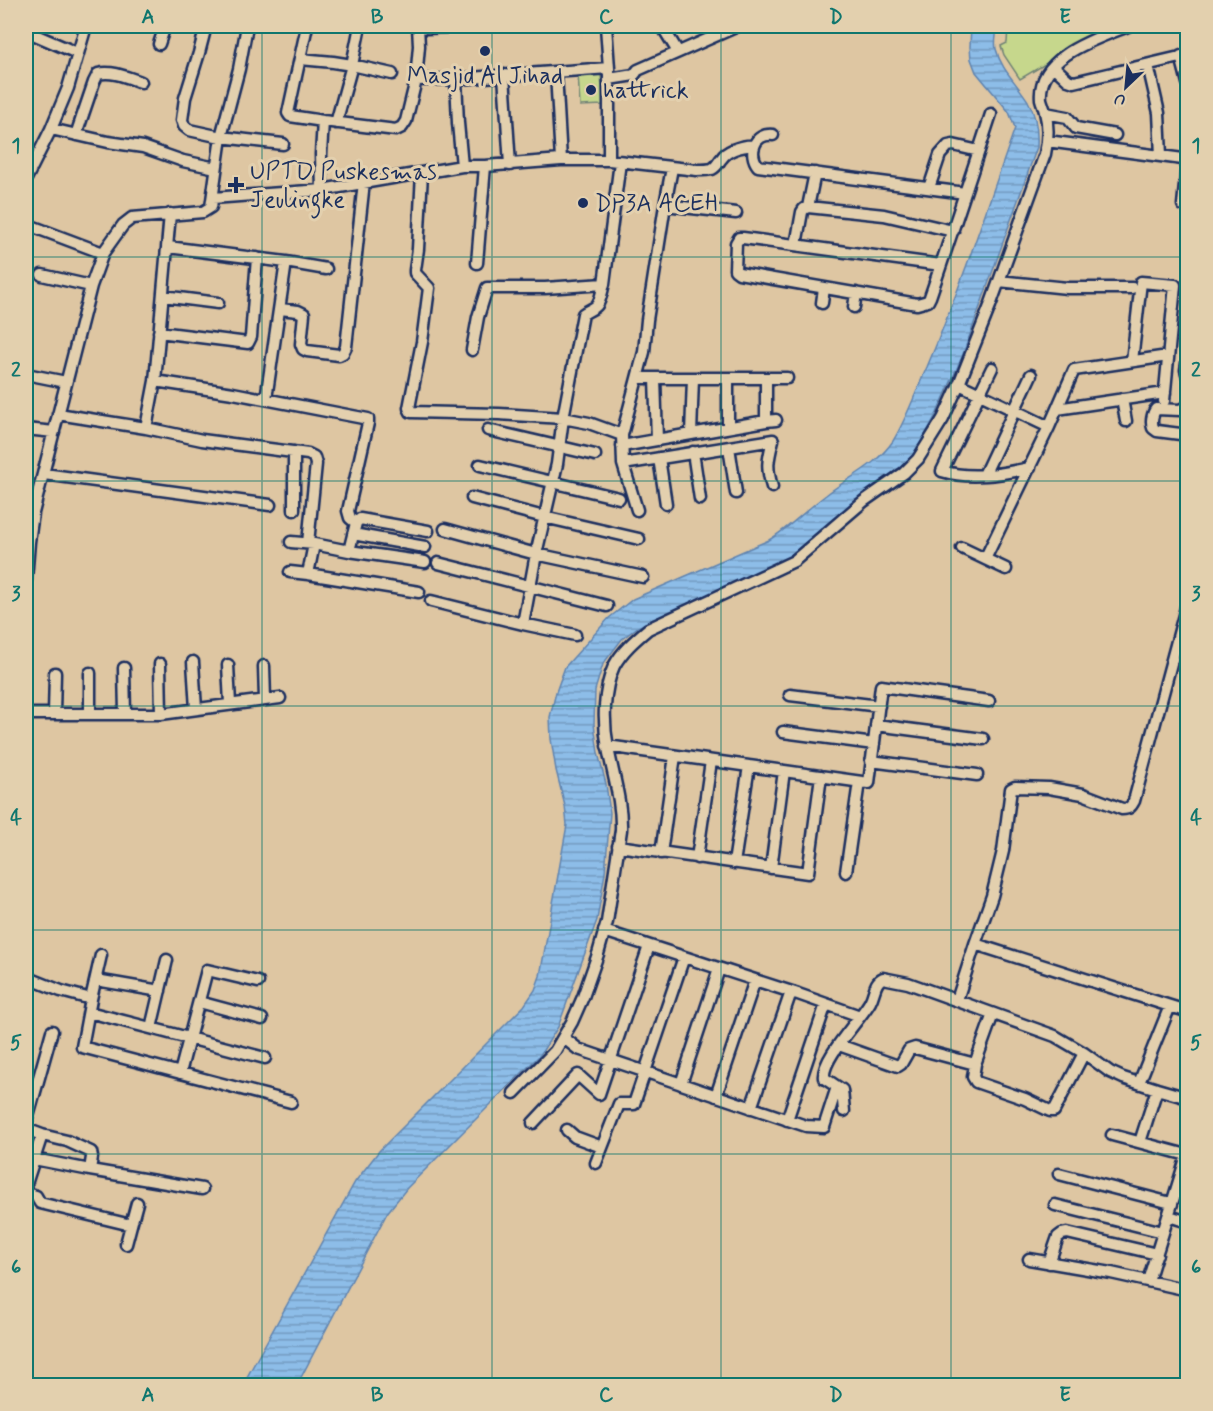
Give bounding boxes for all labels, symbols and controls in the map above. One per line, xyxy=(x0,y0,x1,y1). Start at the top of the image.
text: A xyxy=(141,4,155,31)
text: B xyxy=(371,4,384,31)
text: C xyxy=(599,4,614,31)
text: D xyxy=(829,4,843,31)
text: E xyxy=(1059,4,1071,31)
marker: Masjid Al Jihad xyxy=(478,44,492,58)
north arrow xyxy=(1096,57,1156,117)
place label: Masjid Al Jihad xyxy=(407,61,563,92)
place label: hattrick xyxy=(603,76,689,107)
marker: hattrick xyxy=(584,83,598,97)
text: U xyxy=(1111,87,1129,111)
text: 1 xyxy=(12,133,20,160)
text: 1 xyxy=(1192,133,1200,160)
place label: UPTD Puskesmas Jeulingke xyxy=(250,157,437,219)
marker: UPTD Puskesmas Jeulingke xyxy=(227,176,245,194)
place label: DP3A ACEH xyxy=(595,189,718,220)
marker: DP3A ACEH xyxy=(576,196,590,210)
text: 2 xyxy=(11,357,21,384)
text: 2 xyxy=(1191,357,1201,384)
text: 3 xyxy=(11,581,21,608)
text: 3 xyxy=(1191,581,1201,608)
text: 4 xyxy=(10,805,22,832)
text: 4 xyxy=(1190,805,1202,832)
text: 5 xyxy=(10,1030,22,1057)
text: 5 xyxy=(1190,1030,1202,1057)
text: 6 xyxy=(11,1254,21,1281)
text: 6 xyxy=(1191,1254,1201,1281)
text: A xyxy=(141,1382,155,1409)
text: B xyxy=(371,1382,384,1409)
text: C xyxy=(599,1382,614,1409)
text: D xyxy=(829,1382,843,1409)
text: E xyxy=(1059,1382,1071,1409)

